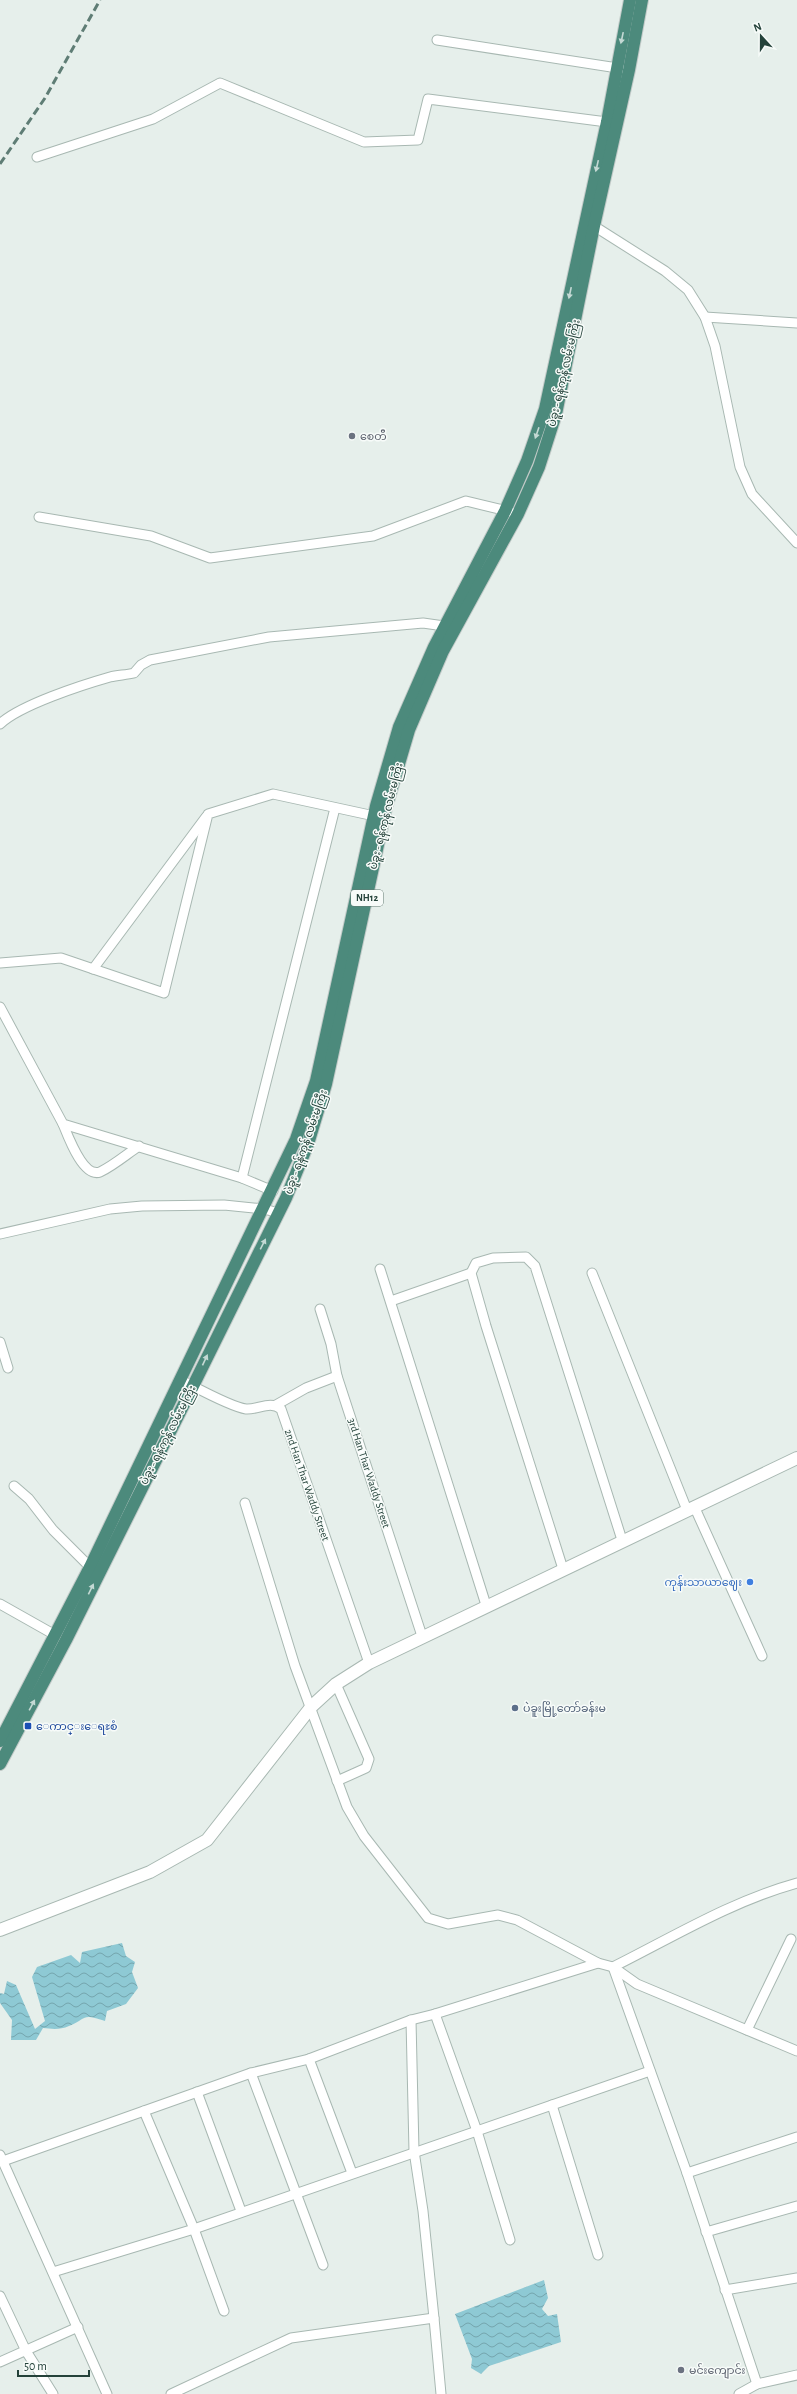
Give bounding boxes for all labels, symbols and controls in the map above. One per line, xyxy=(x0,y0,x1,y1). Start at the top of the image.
north arrow xyxy=(741,16,781,56)
text: N xyxy=(752,21,763,34)
one-way arrow xyxy=(619,32,625,44)
one-way arrow xyxy=(594,160,600,172)
one-way arrow xyxy=(566,287,572,299)
street label: ပဲခူး - ရန်ကုန် လမ်းမကြီး xyxy=(544,318,585,428)
one-way arrow xyxy=(533,427,539,439)
place label: စေတီ xyxy=(360,429,387,442)
marker: စေတီ xyxy=(347,431,357,441)
street label: ပဲခူး - ရန်ကုန် လမ်းမကြီး xyxy=(365,761,408,871)
road number: NH12 xyxy=(351,890,383,906)
street label: ပဲခူး - ရန်ကုန် လမ်းမကြီး xyxy=(281,1088,332,1197)
one-way arrow xyxy=(260,1238,266,1249)
one-way arrow xyxy=(202,1354,208,1366)
street label: ပဲခူး - ရန်ကုန် လမ်းမကြီး xyxy=(136,1383,201,1488)
street label: 3rd Han Thar Waddy Street xyxy=(346,1417,392,1530)
street label: 2nd Han Thar Waddy Street xyxy=(283,1428,331,1543)
place label: ကုန်းသာယာဈေး xyxy=(665,1575,742,1591)
marker: ကုန်းသာယာဈေး xyxy=(745,1577,755,1587)
one-way arrow xyxy=(88,1583,94,1595)
one-way arrow xyxy=(28,1699,35,1710)
place label: ပဲခူးမြို့တော်ခန်းမ xyxy=(523,1701,606,1717)
marker: ပဲခူးမြို့တော်ခန်းမ xyxy=(510,1703,520,1713)
place label: ေကာင္းေရႊစံ xyxy=(36,1720,117,1735)
marker: ေကာင္းေရႊစံ xyxy=(23,1721,33,1731)
scale bar xyxy=(18,2352,89,2378)
text: 50 m xyxy=(24,2360,47,2372)
place label: မင်းကျောင်း xyxy=(689,2363,746,2379)
marker: မင်းကျောင်း xyxy=(676,2365,686,2375)

